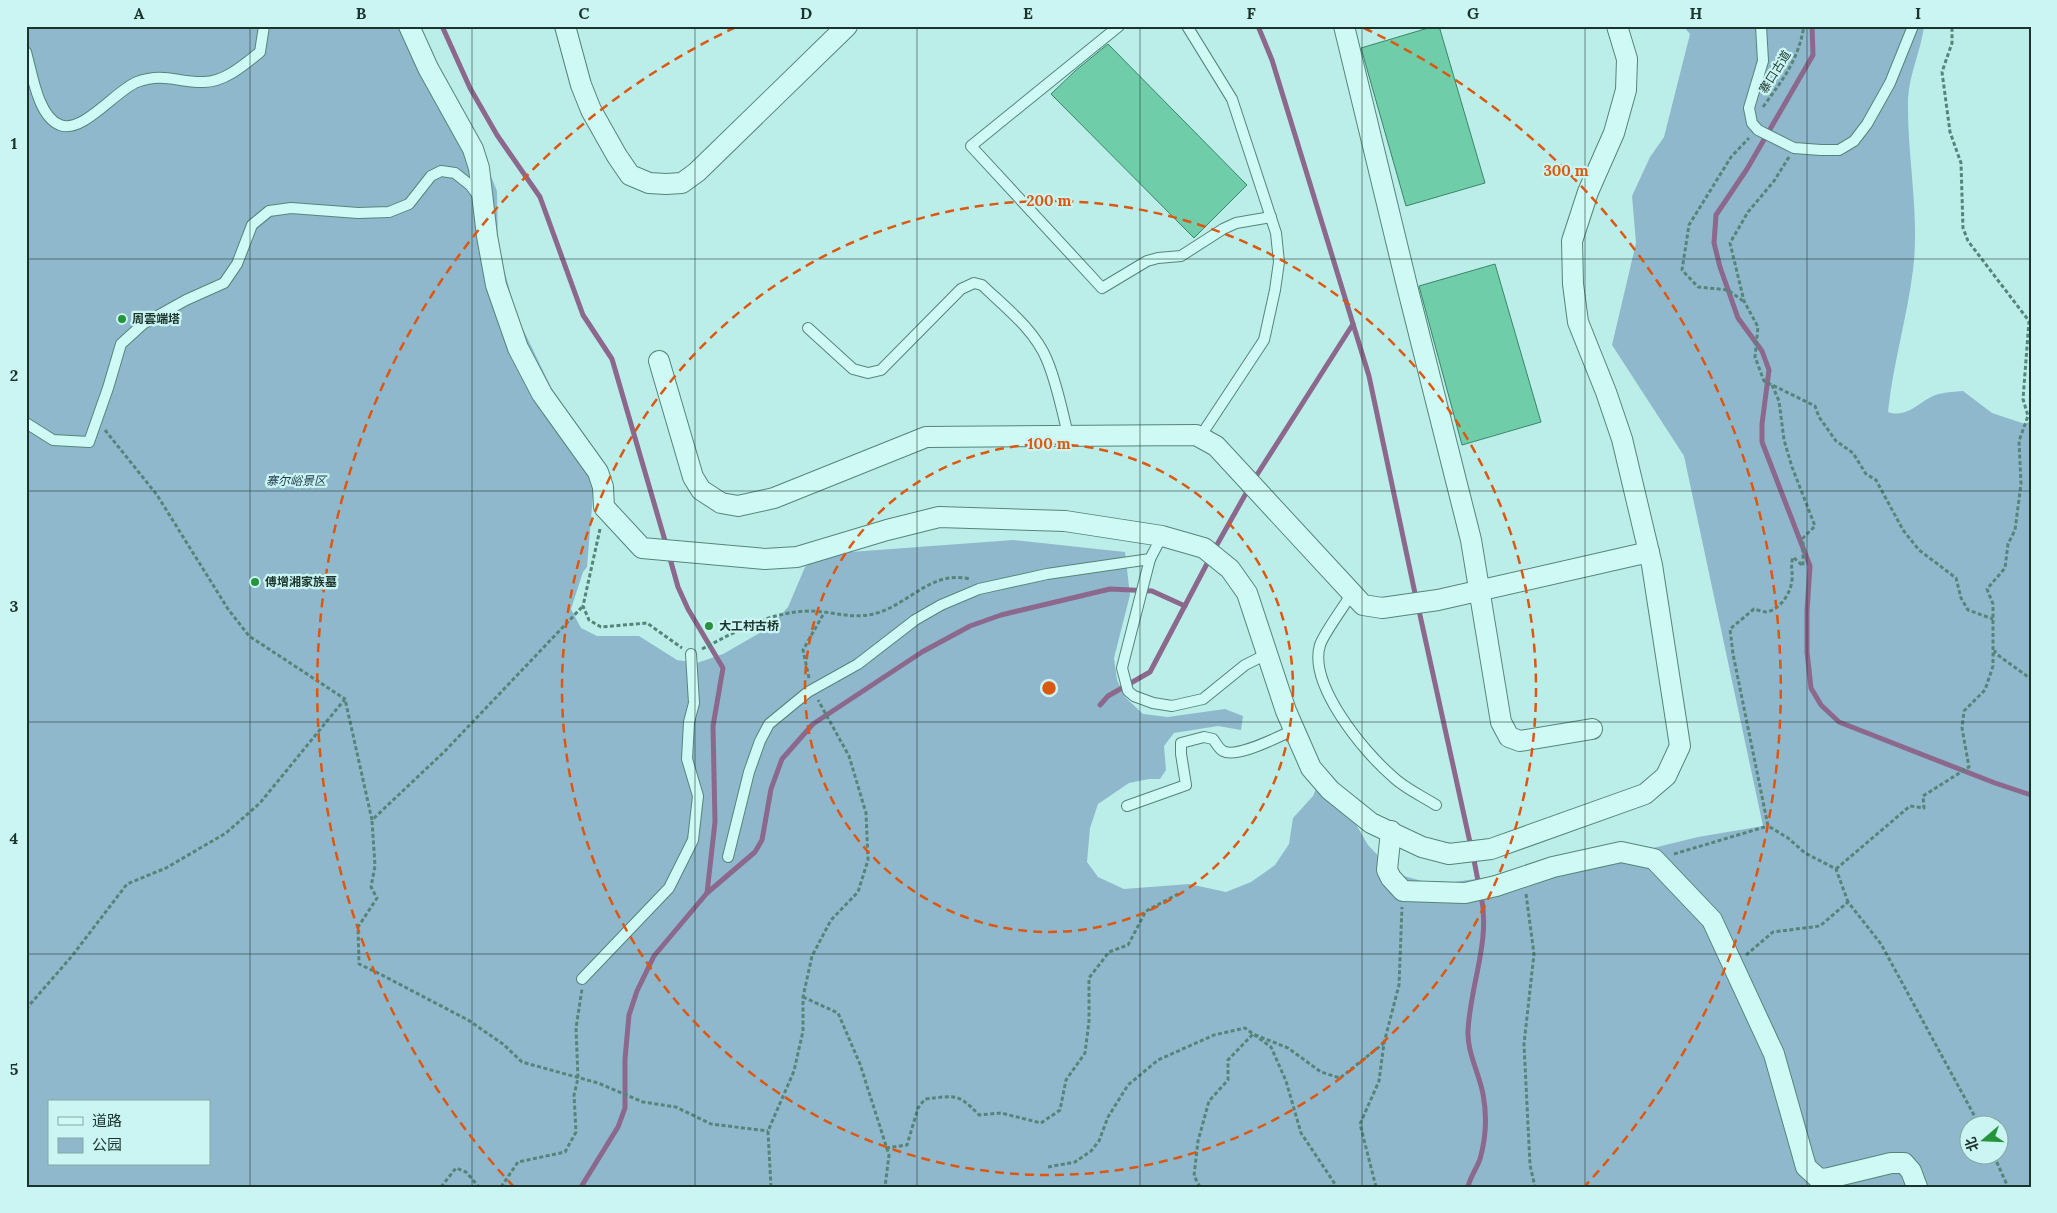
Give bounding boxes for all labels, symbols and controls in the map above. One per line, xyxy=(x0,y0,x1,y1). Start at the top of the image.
text: A xyxy=(134,3,145,23)
text: B xyxy=(356,3,367,23)
text: C xyxy=(578,3,590,23)
text: D xyxy=(800,3,812,23)
text: E xyxy=(1023,3,1033,23)
text: F xyxy=(1246,3,1256,23)
text: G xyxy=(1467,3,1479,23)
text: H xyxy=(1690,3,1703,23)
text: I xyxy=(1915,3,1921,23)
street label: 寨口古道 xyxy=(1755,47,1794,96)
text: 1 xyxy=(11,133,17,153)
text: 300 m xyxy=(1543,161,1589,180)
text: 200 m xyxy=(1027,191,1072,210)
place label: 周雲端塔 xyxy=(132,311,180,326)
marker: 周雲端塔 xyxy=(116,313,128,325)
text: 2 xyxy=(10,365,18,385)
text: 100 m xyxy=(1028,434,1071,453)
park label: 寨尔峪景区 xyxy=(266,473,328,488)
place label: 傅增湘家族墓 xyxy=(265,574,337,589)
marker: 傅增湘家族墓 xyxy=(249,576,261,588)
text: 3 xyxy=(10,596,19,616)
place label: 大工村古桥 xyxy=(719,618,779,633)
marker: 大工村古桥 xyxy=(703,620,715,632)
centre of rings xyxy=(1040,679,1058,697)
text: 4 xyxy=(10,828,19,848)
text: 5 xyxy=(10,1059,19,1079)
legend xyxy=(48,1100,210,1166)
text: 道路 xyxy=(92,1111,122,1130)
north arrow xyxy=(1960,1116,2010,1166)
text: 公园 xyxy=(92,1135,122,1154)
text: 北 xyxy=(1961,1135,1982,1154)

